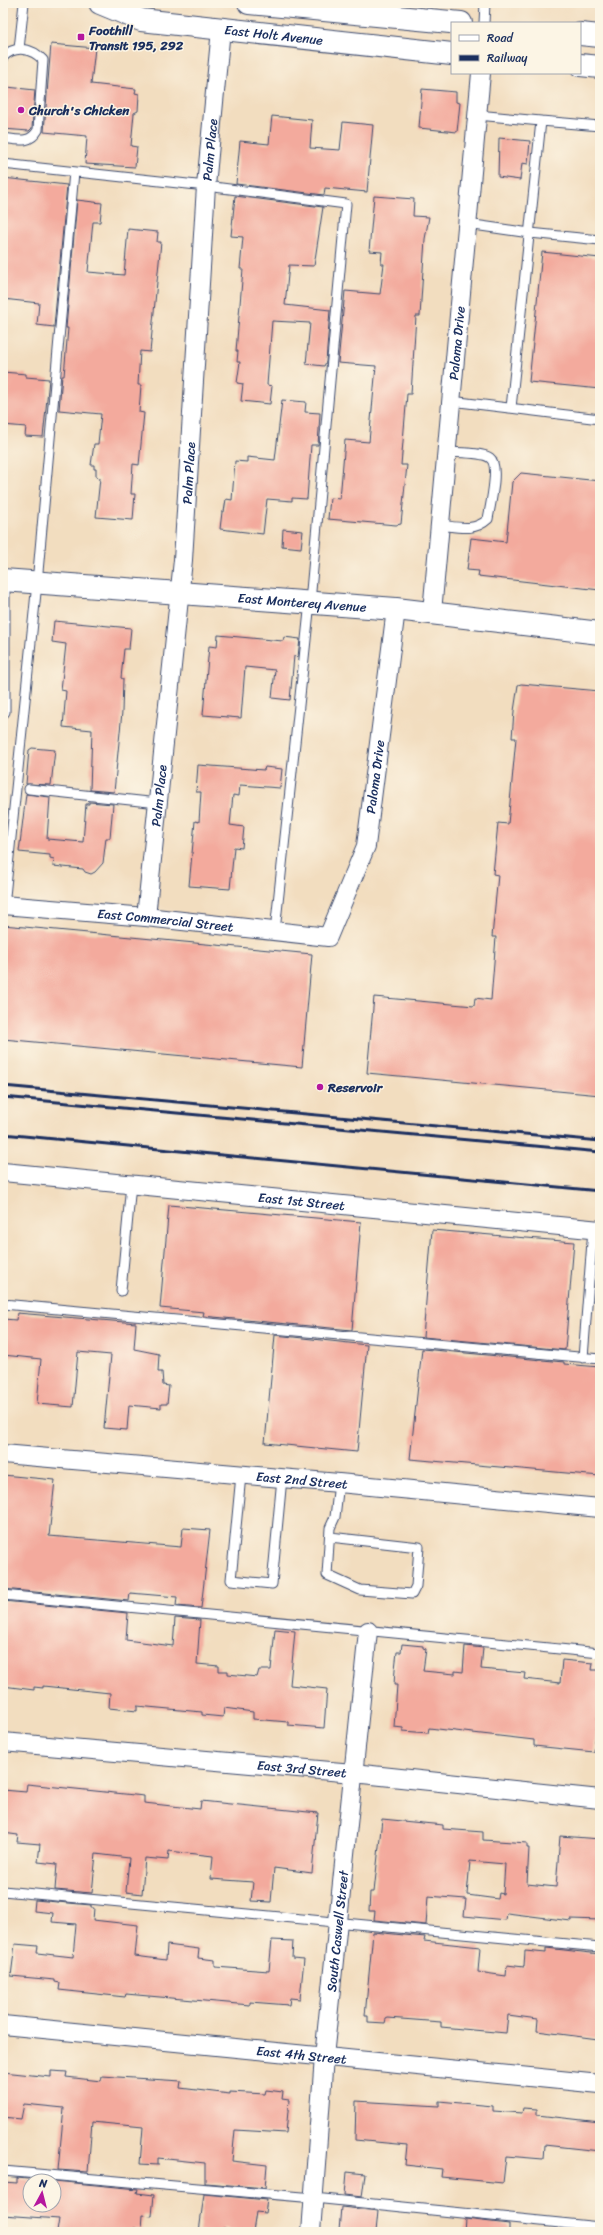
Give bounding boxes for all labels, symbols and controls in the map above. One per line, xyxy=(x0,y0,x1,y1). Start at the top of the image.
street label: East Holt Avenue xyxy=(223,18,325,52)
place label: Foothill Transit 195, 292 xyxy=(88,19,184,57)
legend xyxy=(451,22,581,74)
text: Road xyxy=(487,27,514,49)
marker: Foothill Transit 195, 292 xyxy=(76,32,86,42)
text: Railway xyxy=(487,47,528,69)
place label: Church's Chicken xyxy=(28,99,130,122)
marker: Church's Chicken xyxy=(16,105,26,115)
street label: Palm Place xyxy=(196,118,224,182)
street label: Paloma Drive xyxy=(442,305,472,381)
street label: Palm Place xyxy=(175,441,202,505)
street label: East Monterey Avenue xyxy=(237,586,368,619)
street label: Paloma Drive xyxy=(359,738,391,815)
street label: Palm Place xyxy=(144,764,174,828)
street label: East Commercial Street xyxy=(96,902,235,939)
place label: Reservoir xyxy=(327,1076,384,1099)
marker: Reservoir xyxy=(315,1082,325,1092)
street label: East 1st Street xyxy=(257,1186,346,1217)
street label: East 2nd Street xyxy=(255,1465,349,1496)
street label: East 3rd Street xyxy=(256,1754,348,1784)
street label: South Caswell Street xyxy=(320,1869,355,1993)
street label: East 4th Street xyxy=(255,2039,348,2071)
north arrow xyxy=(22,2173,62,2213)
text: N xyxy=(37,2174,48,2194)

